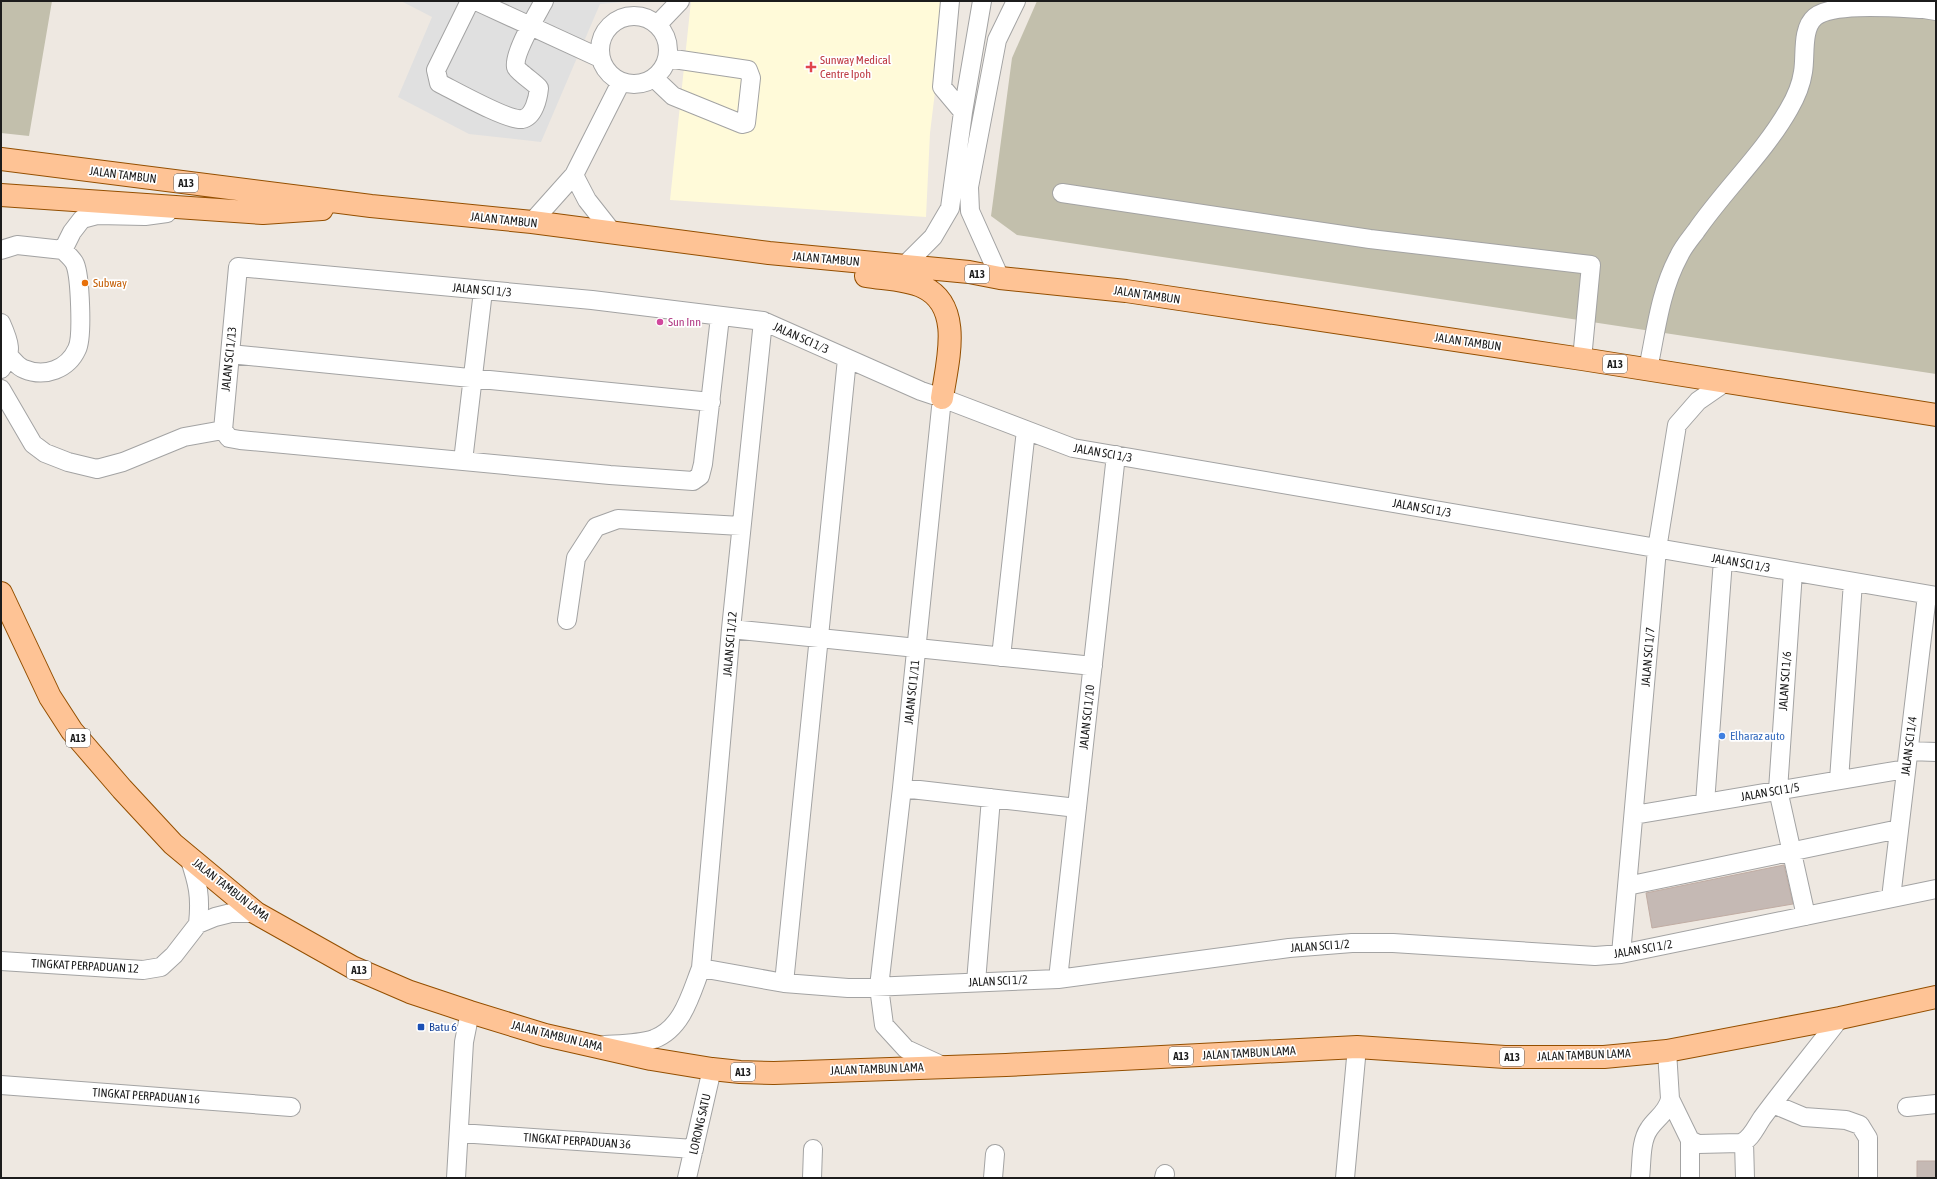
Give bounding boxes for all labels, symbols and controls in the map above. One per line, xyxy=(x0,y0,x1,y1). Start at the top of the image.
place label: Sunway Medical Centre Ipoh xyxy=(820,53,892,81)
marker: Sunway Medical Centre Ipoh xyxy=(805,61,817,73)
street label: JALAN TAMBUN xyxy=(89,164,157,186)
road number: A13 xyxy=(174,174,198,192)
street label: JALAN TAMBUN xyxy=(470,210,538,230)
street label: JALAN TAMBUN xyxy=(792,249,860,269)
road number: A13 xyxy=(965,265,989,283)
place label: Subway xyxy=(93,276,127,290)
marker: Subway xyxy=(80,278,90,288)
street label: JALAN SCI 1/3 xyxy=(452,280,512,300)
street label: JALAN TAMBUN xyxy=(1113,283,1181,307)
place label: Sun Inn xyxy=(668,315,701,329)
marker: Sun Inn xyxy=(655,317,665,327)
street label: JALAN SCI 1/3 xyxy=(771,320,831,356)
street label: JALAN SCI 1/13 xyxy=(219,326,239,392)
street label: JALAN TAMBUN xyxy=(1434,330,1502,354)
road number: A13 xyxy=(1603,355,1627,373)
street label: JALAN SCI 1/3 xyxy=(1073,441,1133,465)
street label: JALAN SCI 1/3 xyxy=(1392,496,1452,520)
street label: JALAN SCI 1/3 xyxy=(1711,551,1771,575)
street label: JALAN SCI 1/12 xyxy=(720,611,740,677)
street label: JALAN SCI 1/7 xyxy=(1638,626,1658,687)
street label: JALAN SCI 1/6 xyxy=(1776,651,1794,711)
street label: JALAN SCI 1/11 xyxy=(902,659,922,725)
street label: JALAN SCI 1/10 xyxy=(1077,684,1097,750)
street label: JALAN SCI 1/4 xyxy=(1898,715,1920,776)
road number: A13 xyxy=(66,729,90,747)
place label: Elharaz auto xyxy=(1730,729,1785,743)
marker: Elharaz auto xyxy=(1717,731,1727,741)
street label: JALAN SCI 1/5 xyxy=(1740,780,1800,804)
street label: JALAN TAMBUN LAMA xyxy=(190,856,272,924)
street label: JALAN SCI 1/2 xyxy=(1290,937,1350,955)
street label: JALAN SCI 1/2 xyxy=(1613,937,1673,961)
street label: TINGKAT PERPADUAN 12 xyxy=(31,956,139,976)
road number: A13 xyxy=(347,961,371,979)
street label: JALAN SCI 1/2 xyxy=(968,972,1028,990)
street label: JALAN TAMBUN LAMA xyxy=(510,1018,604,1054)
place label: Batu 6 xyxy=(429,1020,457,1034)
marker: Batu 6 xyxy=(416,1022,426,1032)
street label: JALAN TAMBUN LAMA xyxy=(1202,1044,1296,1062)
street label: JALAN TAMBUN LAMA xyxy=(1537,1046,1631,1064)
road number: A13 xyxy=(1169,1047,1193,1065)
road number: A13 xyxy=(1500,1048,1524,1066)
street label: JALAN TAMBUN LAMA xyxy=(830,1060,924,1078)
road number: A13 xyxy=(731,1063,755,1081)
street label: TINGKAT PERPADUAN 16 xyxy=(92,1085,201,1107)
street label: LORONG SATU xyxy=(686,1092,714,1156)
street label: TINGKAT PERPADUAN 36 xyxy=(523,1130,632,1152)

